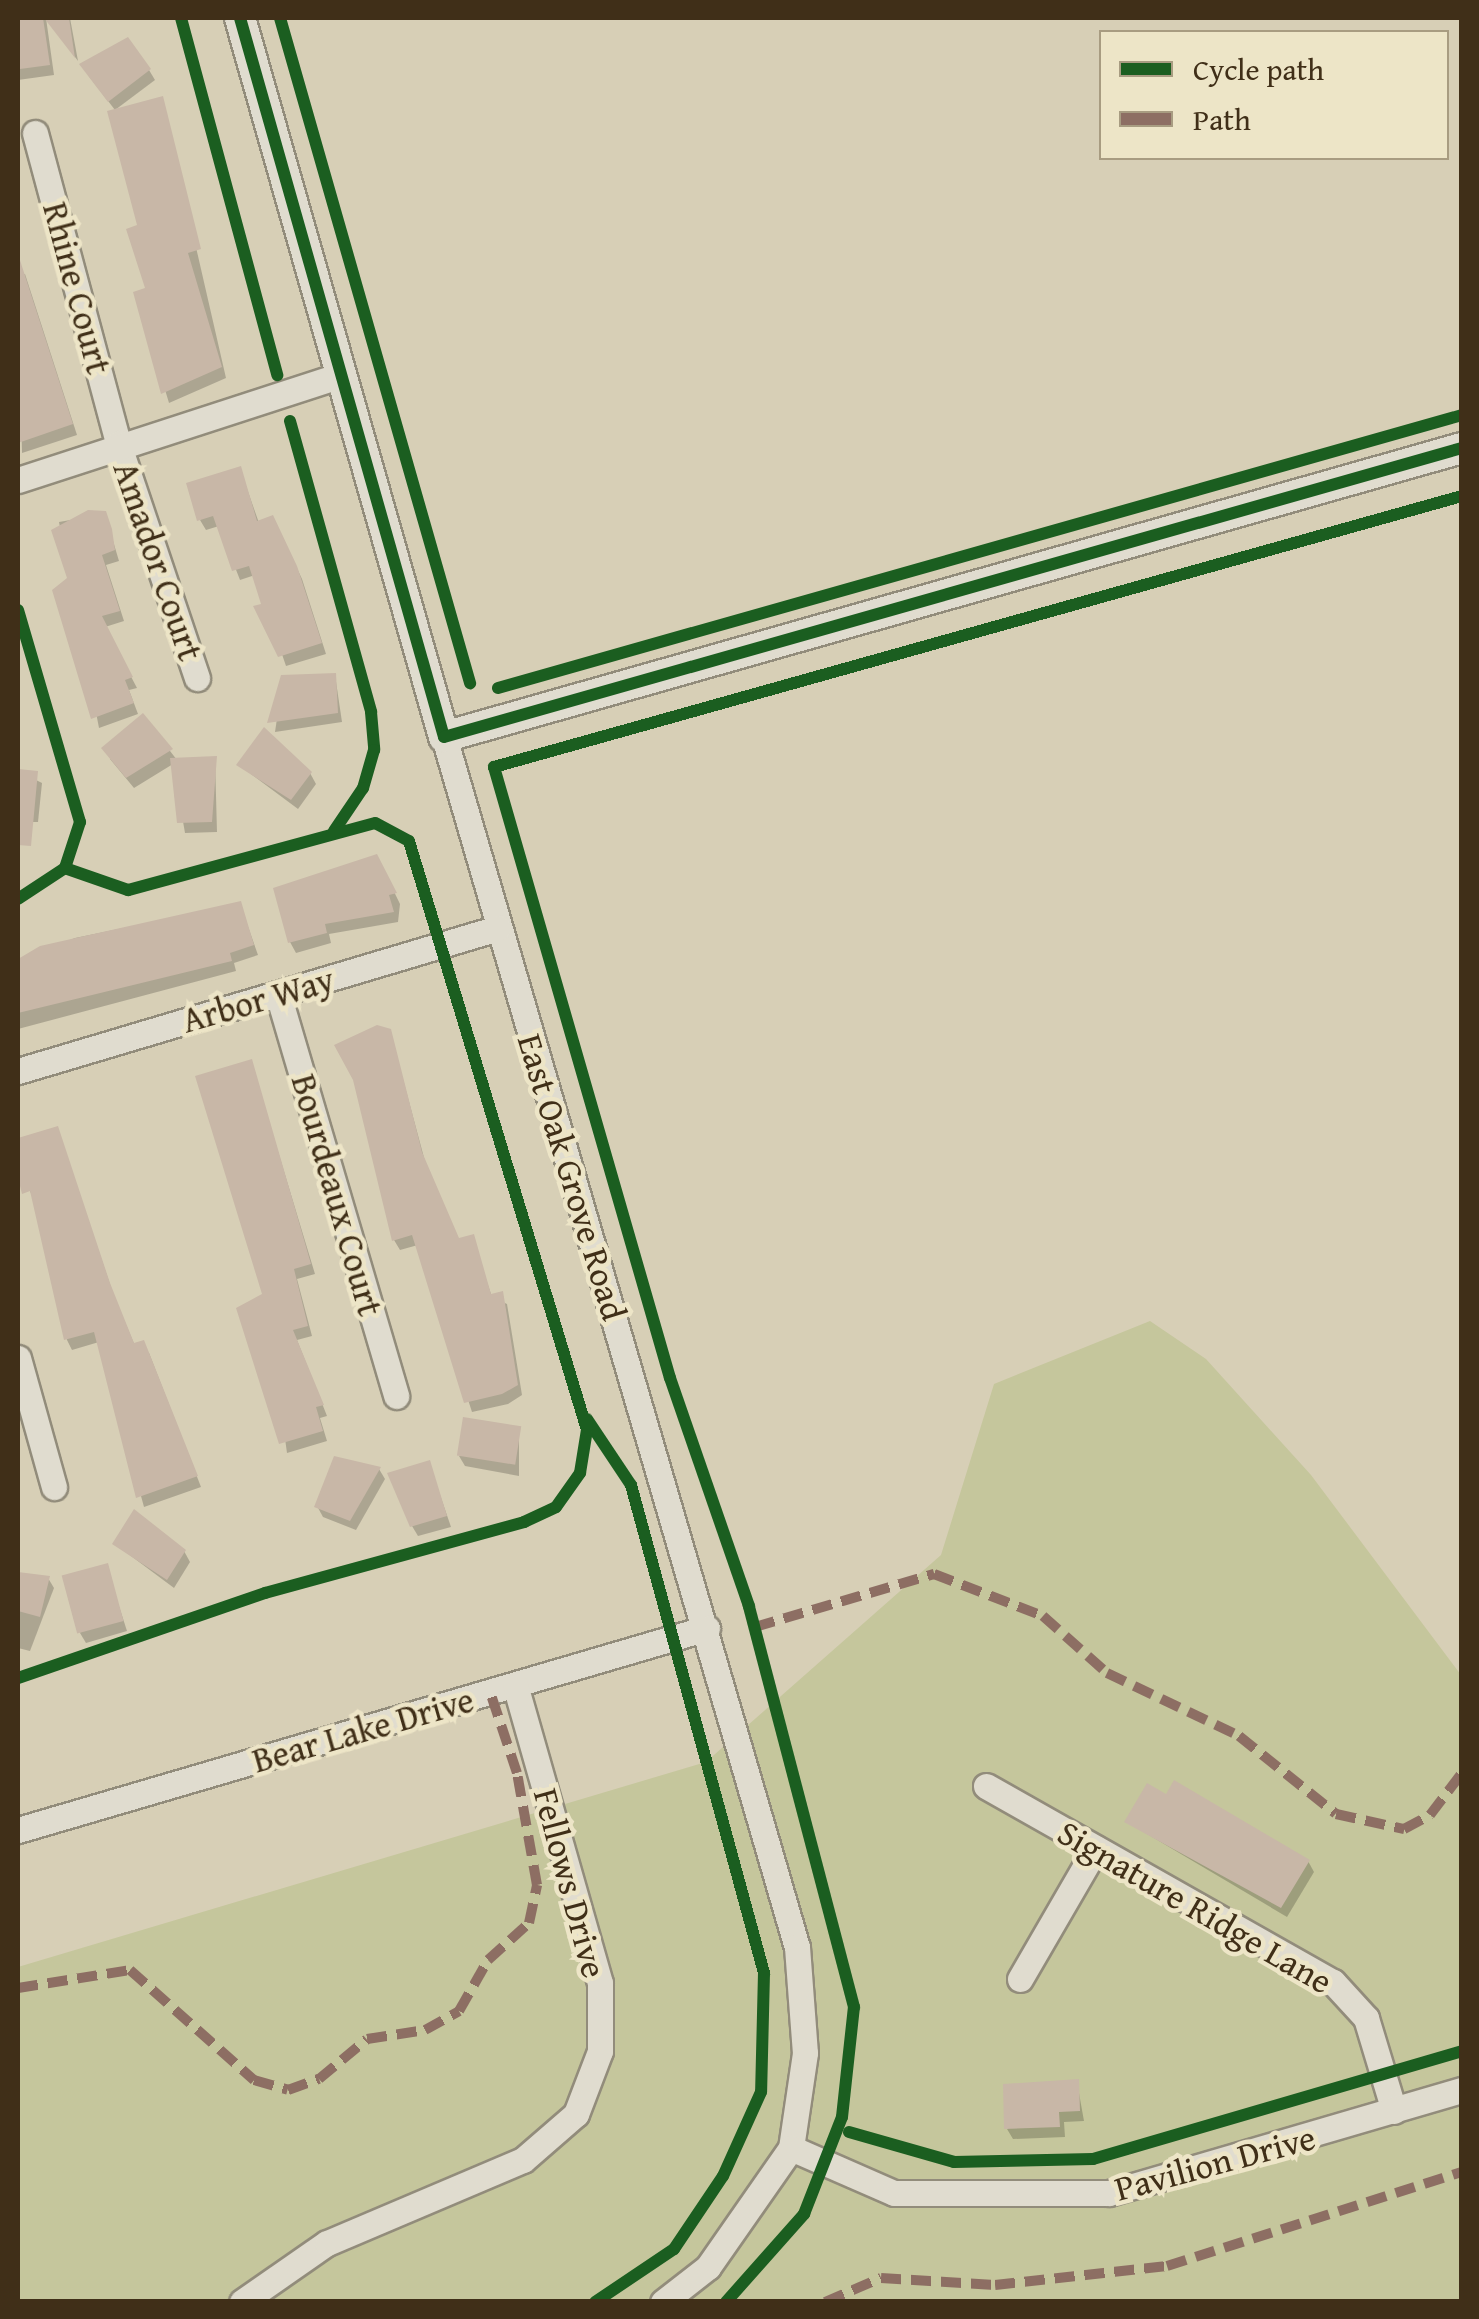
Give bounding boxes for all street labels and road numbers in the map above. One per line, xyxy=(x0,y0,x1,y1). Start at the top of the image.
street label: Rhine Court xyxy=(34,198,120,378)
street label: Amador Court xyxy=(104,456,212,666)
street label: Arbor Way xyxy=(177,958,339,1042)
street label: East Oak Grove Road xyxy=(508,1029,636,1325)
street label: Bourdeaux Court xyxy=(282,1069,392,1321)
street label: Bear Lake Drive xyxy=(247,1678,479,1782)
street label: Fellows Drive xyxy=(525,1784,615,1982)
street label: Signature Ridge Lane xyxy=(1050,1811,1340,2003)
street label: Pavilion Drive xyxy=(1110,2116,1320,2210)

